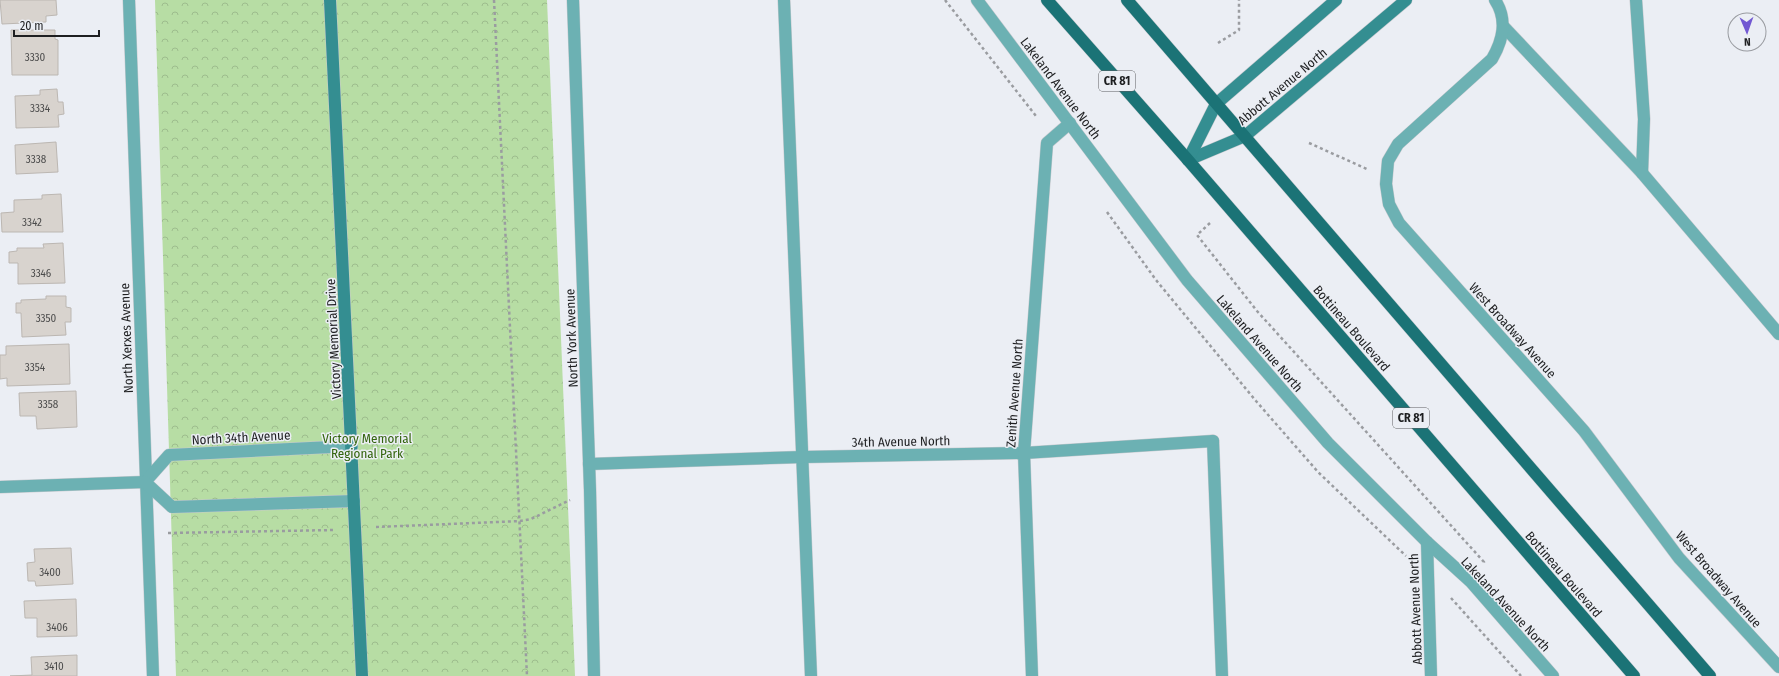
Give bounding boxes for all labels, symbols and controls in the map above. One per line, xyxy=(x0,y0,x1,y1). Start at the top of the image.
scale bar xyxy=(14,12,99,38)
north arrow xyxy=(1727,12,1767,52)
text: 20 m xyxy=(20,19,44,33)
street label: Lakeland Avenue North xyxy=(1017,34,1104,142)
text: N xyxy=(1744,35,1751,48)
street label: Abbott Avenue North xyxy=(1235,45,1330,128)
house number: 3330 xyxy=(25,51,46,64)
road number: CR 81 xyxy=(1099,71,1135,91)
house number: 3334 xyxy=(30,102,51,115)
house number: 3338 xyxy=(26,153,47,166)
house number: 3342 xyxy=(22,216,42,229)
house number: 3346 xyxy=(31,267,52,280)
street label: Victory Memorial Drive xyxy=(323,279,344,399)
street label: West Broadway Avenue xyxy=(1466,280,1559,381)
street label: Bottineau Boulevard xyxy=(1310,282,1393,374)
street label: North Xerxes Avenue xyxy=(117,283,136,393)
street label: North York Avenue xyxy=(562,288,581,388)
street label: Lakeland Avenue North xyxy=(1213,292,1306,395)
house number: 3350 xyxy=(36,312,57,325)
street label: Zenith Avenue North xyxy=(1003,338,1026,448)
house number: 3354 xyxy=(25,361,46,374)
house number: 3358 xyxy=(38,398,59,411)
road number: CR 81 xyxy=(1393,408,1429,428)
street label: North 34th Avenue xyxy=(191,427,291,448)
park label: Victory Memorial Regional Park xyxy=(322,431,412,461)
street label: 34th Avenue North xyxy=(852,433,951,450)
street label: Bottineau Boulevard xyxy=(1522,528,1605,620)
street label: West Broadway Avenue xyxy=(1673,528,1765,631)
street label: Abbott Avenue North xyxy=(1406,553,1425,665)
street label: Lakeland Avenue North xyxy=(1458,554,1553,655)
house number: 3400 xyxy=(39,566,61,579)
house number: 3406 xyxy=(46,621,68,634)
house number: 3410 xyxy=(44,660,64,673)

